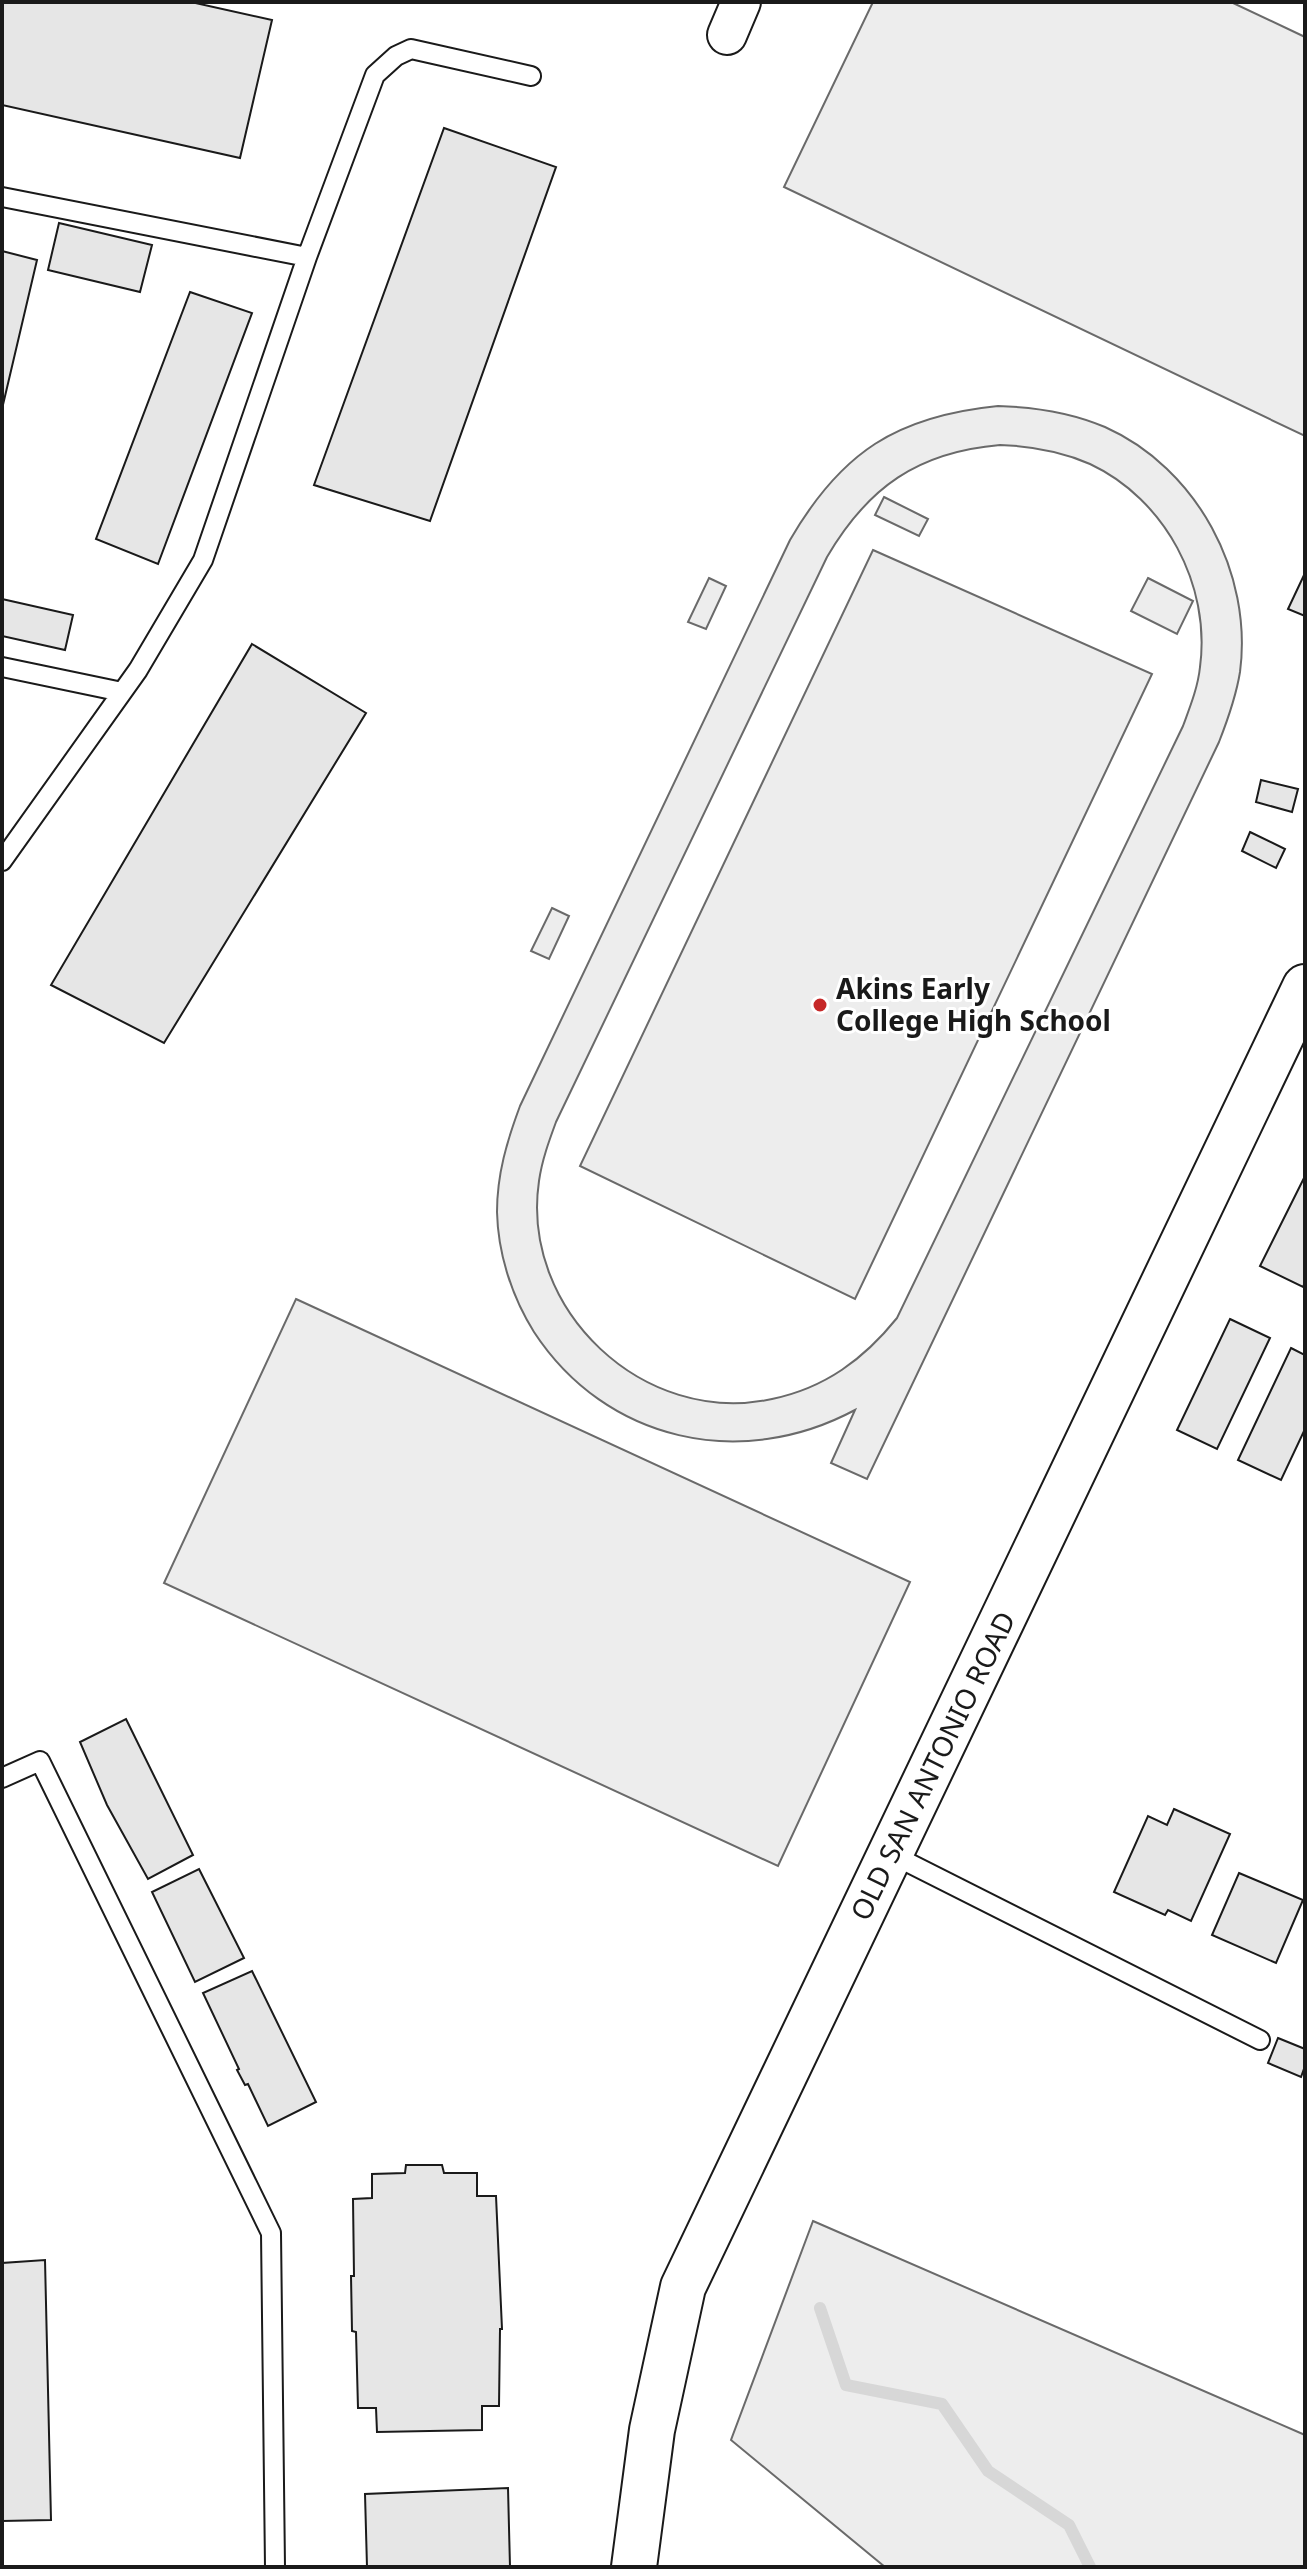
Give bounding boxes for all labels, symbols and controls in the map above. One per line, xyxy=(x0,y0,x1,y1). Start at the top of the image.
place label: Akins Early College High School xyxy=(836,969,1111,1039)
marker: Akins Early College High School xyxy=(811,996,829,1014)
street label: OLD SAN ANTONIO ROAD xyxy=(841,1605,1024,1926)

